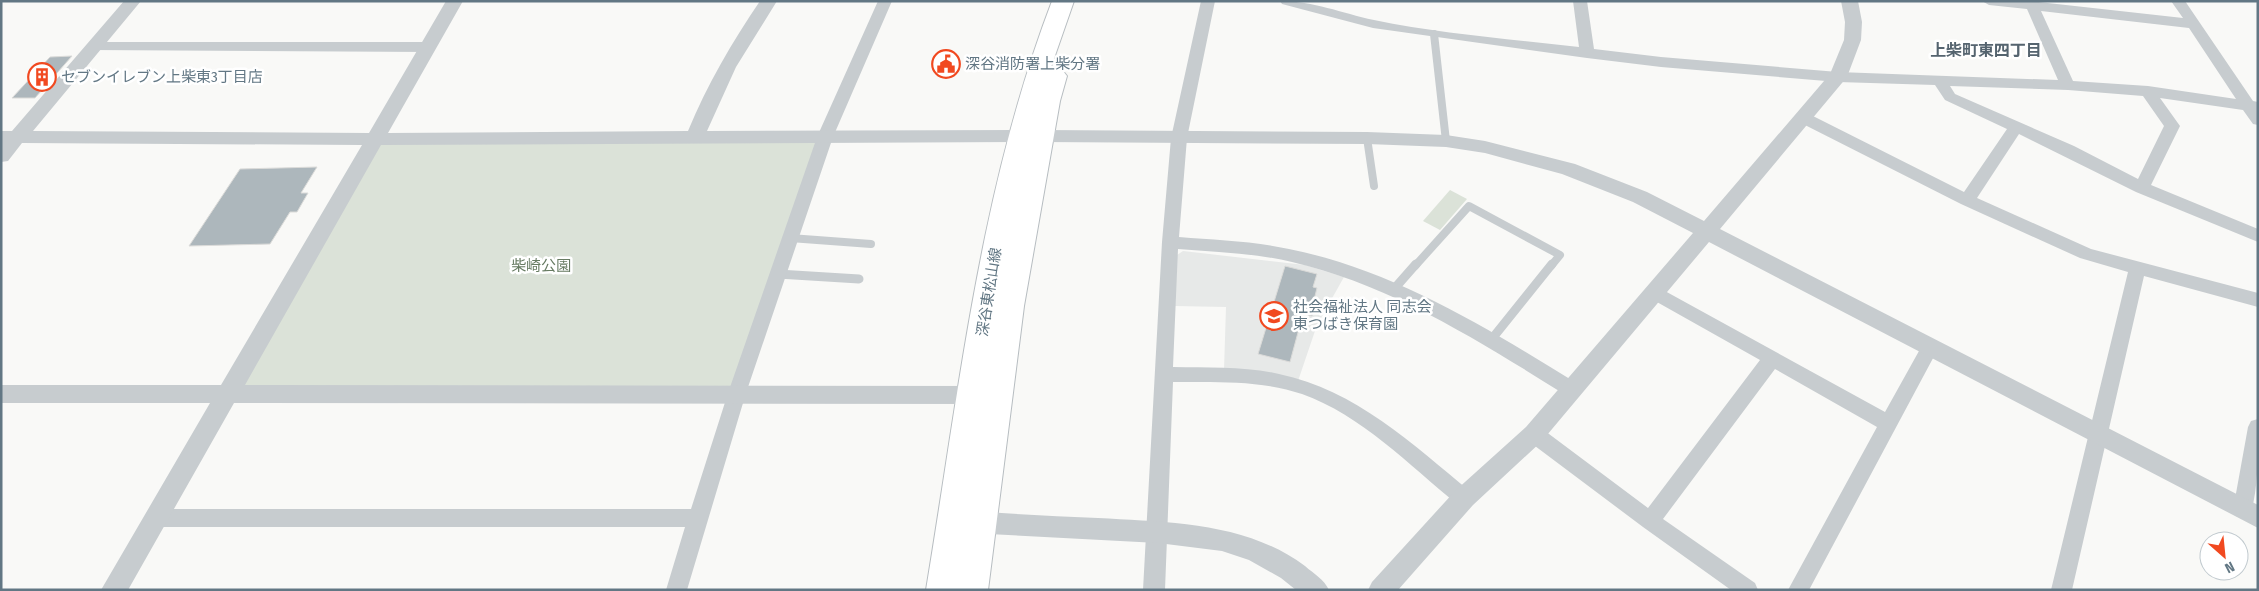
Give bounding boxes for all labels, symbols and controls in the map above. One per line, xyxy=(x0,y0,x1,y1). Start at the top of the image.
district label: 上柴町東四丁目 xyxy=(1930,41,2042,60)
public building icon: 深谷消防署上柴分署 xyxy=(931,49,961,79)
place label: 深谷消防署上柴分署 xyxy=(965,55,1100,73)
building icon: セブンイレブン上柴東3丁目店 xyxy=(27,62,57,92)
place label: セブンイレブン上柴東3丁目店 xyxy=(61,68,263,86)
street label: 深谷東松山線 xyxy=(973,246,1005,338)
park label: 柴崎公園 xyxy=(511,257,571,275)
place label: 社会福祉法人 同志会 東つばき保育園 xyxy=(1293,298,1432,333)
school or university icon: 社会福祉法人 同志会 東つばき保育園 xyxy=(1259,301,1289,331)
north arrow xyxy=(2199,531,2249,581)
text: N xyxy=(2222,558,2237,577)

